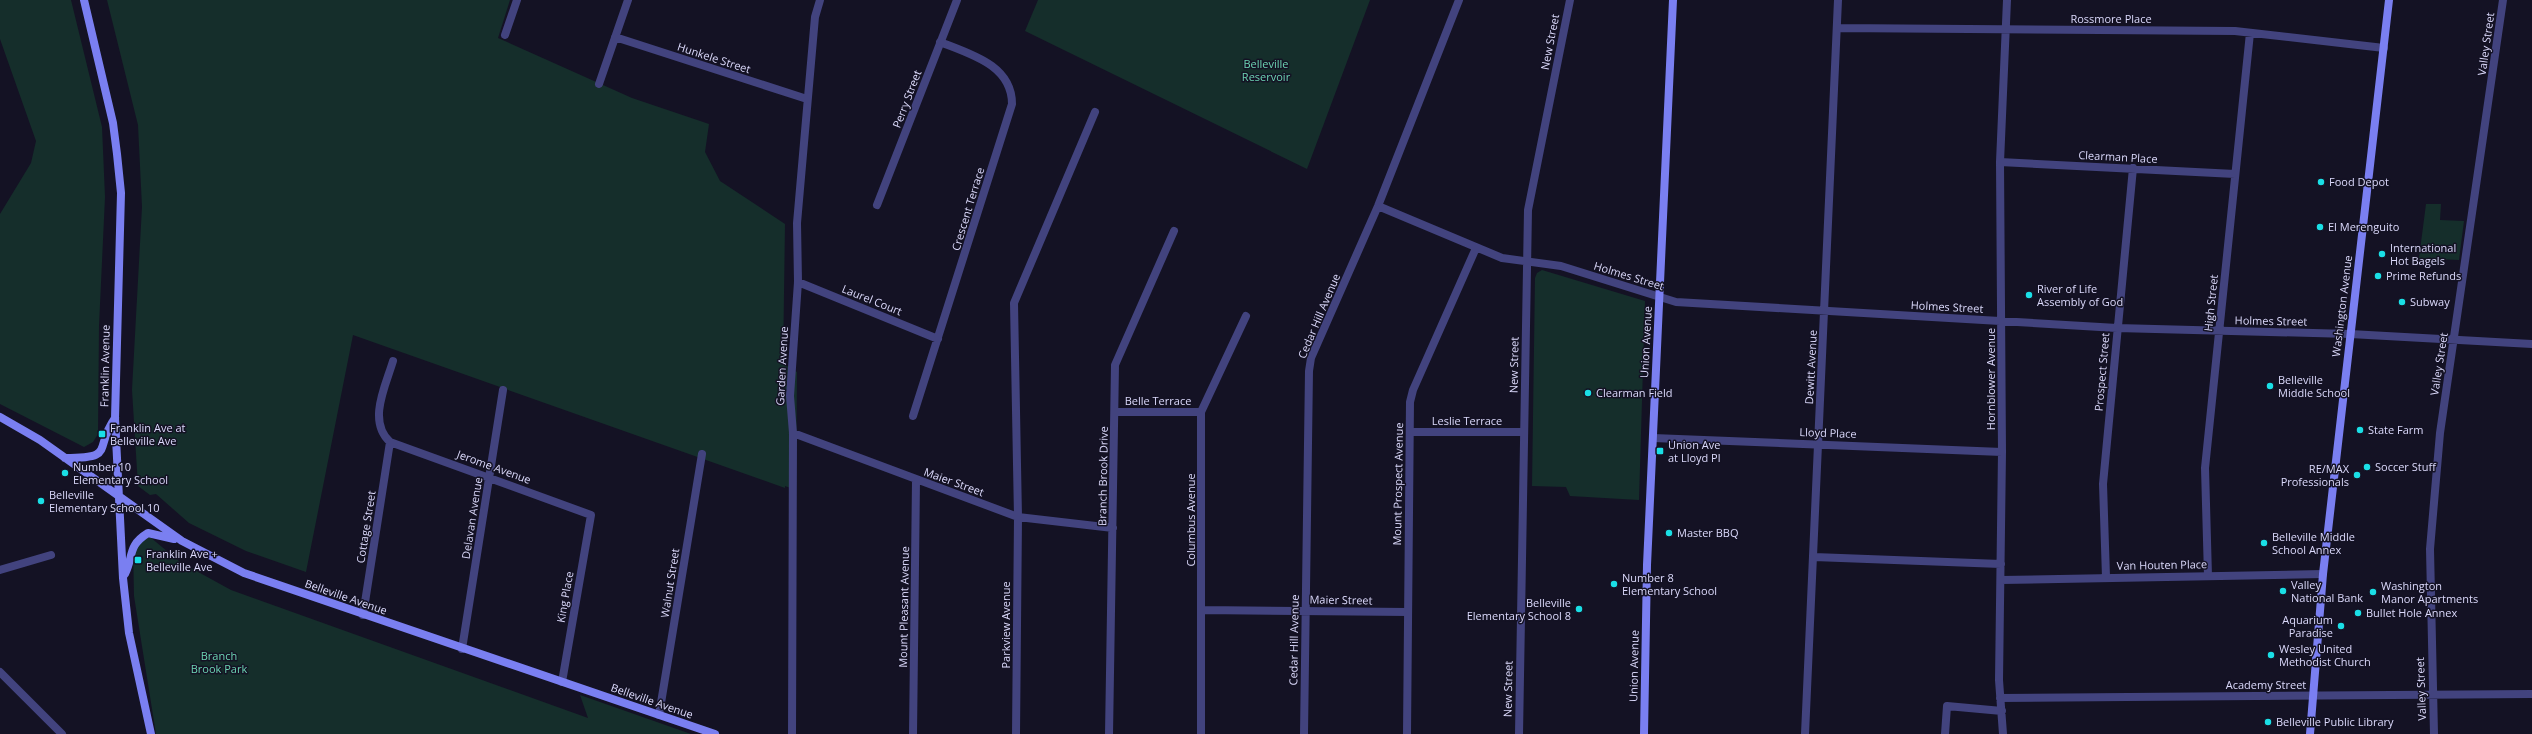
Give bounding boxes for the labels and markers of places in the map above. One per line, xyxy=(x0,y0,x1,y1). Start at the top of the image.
place label: Food Depot xyxy=(2329,174,2389,189)
marker: Food Depot xyxy=(2316,177,2326,187)
place label: El Merenguito xyxy=(2328,219,2400,234)
marker: El Merenguito xyxy=(2315,222,2325,232)
place label: International Hot Bagels xyxy=(2390,240,2456,268)
marker: International Hot Bagels xyxy=(2377,249,2387,259)
place label: Prime Refunds xyxy=(2386,268,2461,283)
marker: Prime Refunds xyxy=(2373,271,2383,281)
place label: River of Life Assembly of God xyxy=(2037,281,2123,309)
marker: River of Life Assembly of God xyxy=(2024,290,2034,300)
place label: Subway xyxy=(2410,294,2450,309)
marker: Subway xyxy=(2397,297,2407,307)
place label: Belleville Middle School xyxy=(2278,372,2350,400)
marker: Belleville Middle School xyxy=(2265,381,2275,391)
place label: Clearman Field xyxy=(1596,385,1673,400)
marker: Clearman Field xyxy=(1583,388,1593,398)
place label: Franklin Ave at Belleville Ave xyxy=(110,420,186,448)
place label: State Farm xyxy=(2368,422,2424,437)
marker: State Farm xyxy=(2355,425,2365,435)
marker: Franklin Ave at Belleville Ave xyxy=(97,429,107,439)
place label: Union Ave at Lloyd Pl xyxy=(1668,437,1721,465)
marker: Union Ave at Lloyd Pl xyxy=(1655,446,1665,456)
place label: Number 10 Elementary School xyxy=(73,459,168,487)
place label: Soccer Stuff xyxy=(2375,459,2436,474)
place label: RE/MAX Professionals xyxy=(2281,461,2350,489)
marker: Soccer Stuff xyxy=(2362,462,2372,472)
marker: Number 10 Elementary School xyxy=(60,468,70,478)
marker: RE/MAX Professionals xyxy=(2352,470,2362,480)
place label: Belleville Elementary School 10 xyxy=(49,487,160,515)
marker: Belleville Elementary School 10 xyxy=(36,496,46,506)
place label: Master BBQ xyxy=(1677,525,1738,540)
marker: Master BBQ xyxy=(1664,528,1674,538)
place label: Belleville Middle School Annex xyxy=(2272,529,2355,557)
marker: Belleville Middle School Annex xyxy=(2259,538,2269,548)
place label: Franklin Ave + Belleville Ave xyxy=(146,546,218,574)
marker: Franklin Ave + Belleville Ave xyxy=(133,555,143,565)
place label: Number 8 Elementary School xyxy=(1622,570,1717,598)
place label: Valley National Bank xyxy=(2291,577,2363,605)
place label: Washington Manor Apartments xyxy=(2381,578,2478,606)
marker: Number 8 Elementary School xyxy=(1609,579,1619,589)
marker: Valley National Bank xyxy=(2278,586,2288,596)
marker: Washington Manor Apartments xyxy=(2368,587,2378,597)
place label: Belleville Elementary School 8 xyxy=(1467,595,1571,623)
marker: Belleville Elementary School 8 xyxy=(1574,604,1584,614)
place label: Bullet Hole Annex xyxy=(2366,605,2458,620)
marker: Bullet Hole Annex xyxy=(2353,608,2363,618)
place label: Aquarium Paradise xyxy=(2282,612,2333,640)
marker: Aquarium Paradise xyxy=(2336,621,2346,631)
place label: Wesley United Methodist Church xyxy=(2279,641,2371,669)
marker: Wesley United Methodist Church xyxy=(2266,650,2276,660)
place label: Belleville Public Library xyxy=(2276,714,2394,729)
marker: Belleville Public Library xyxy=(2263,717,2273,727)

